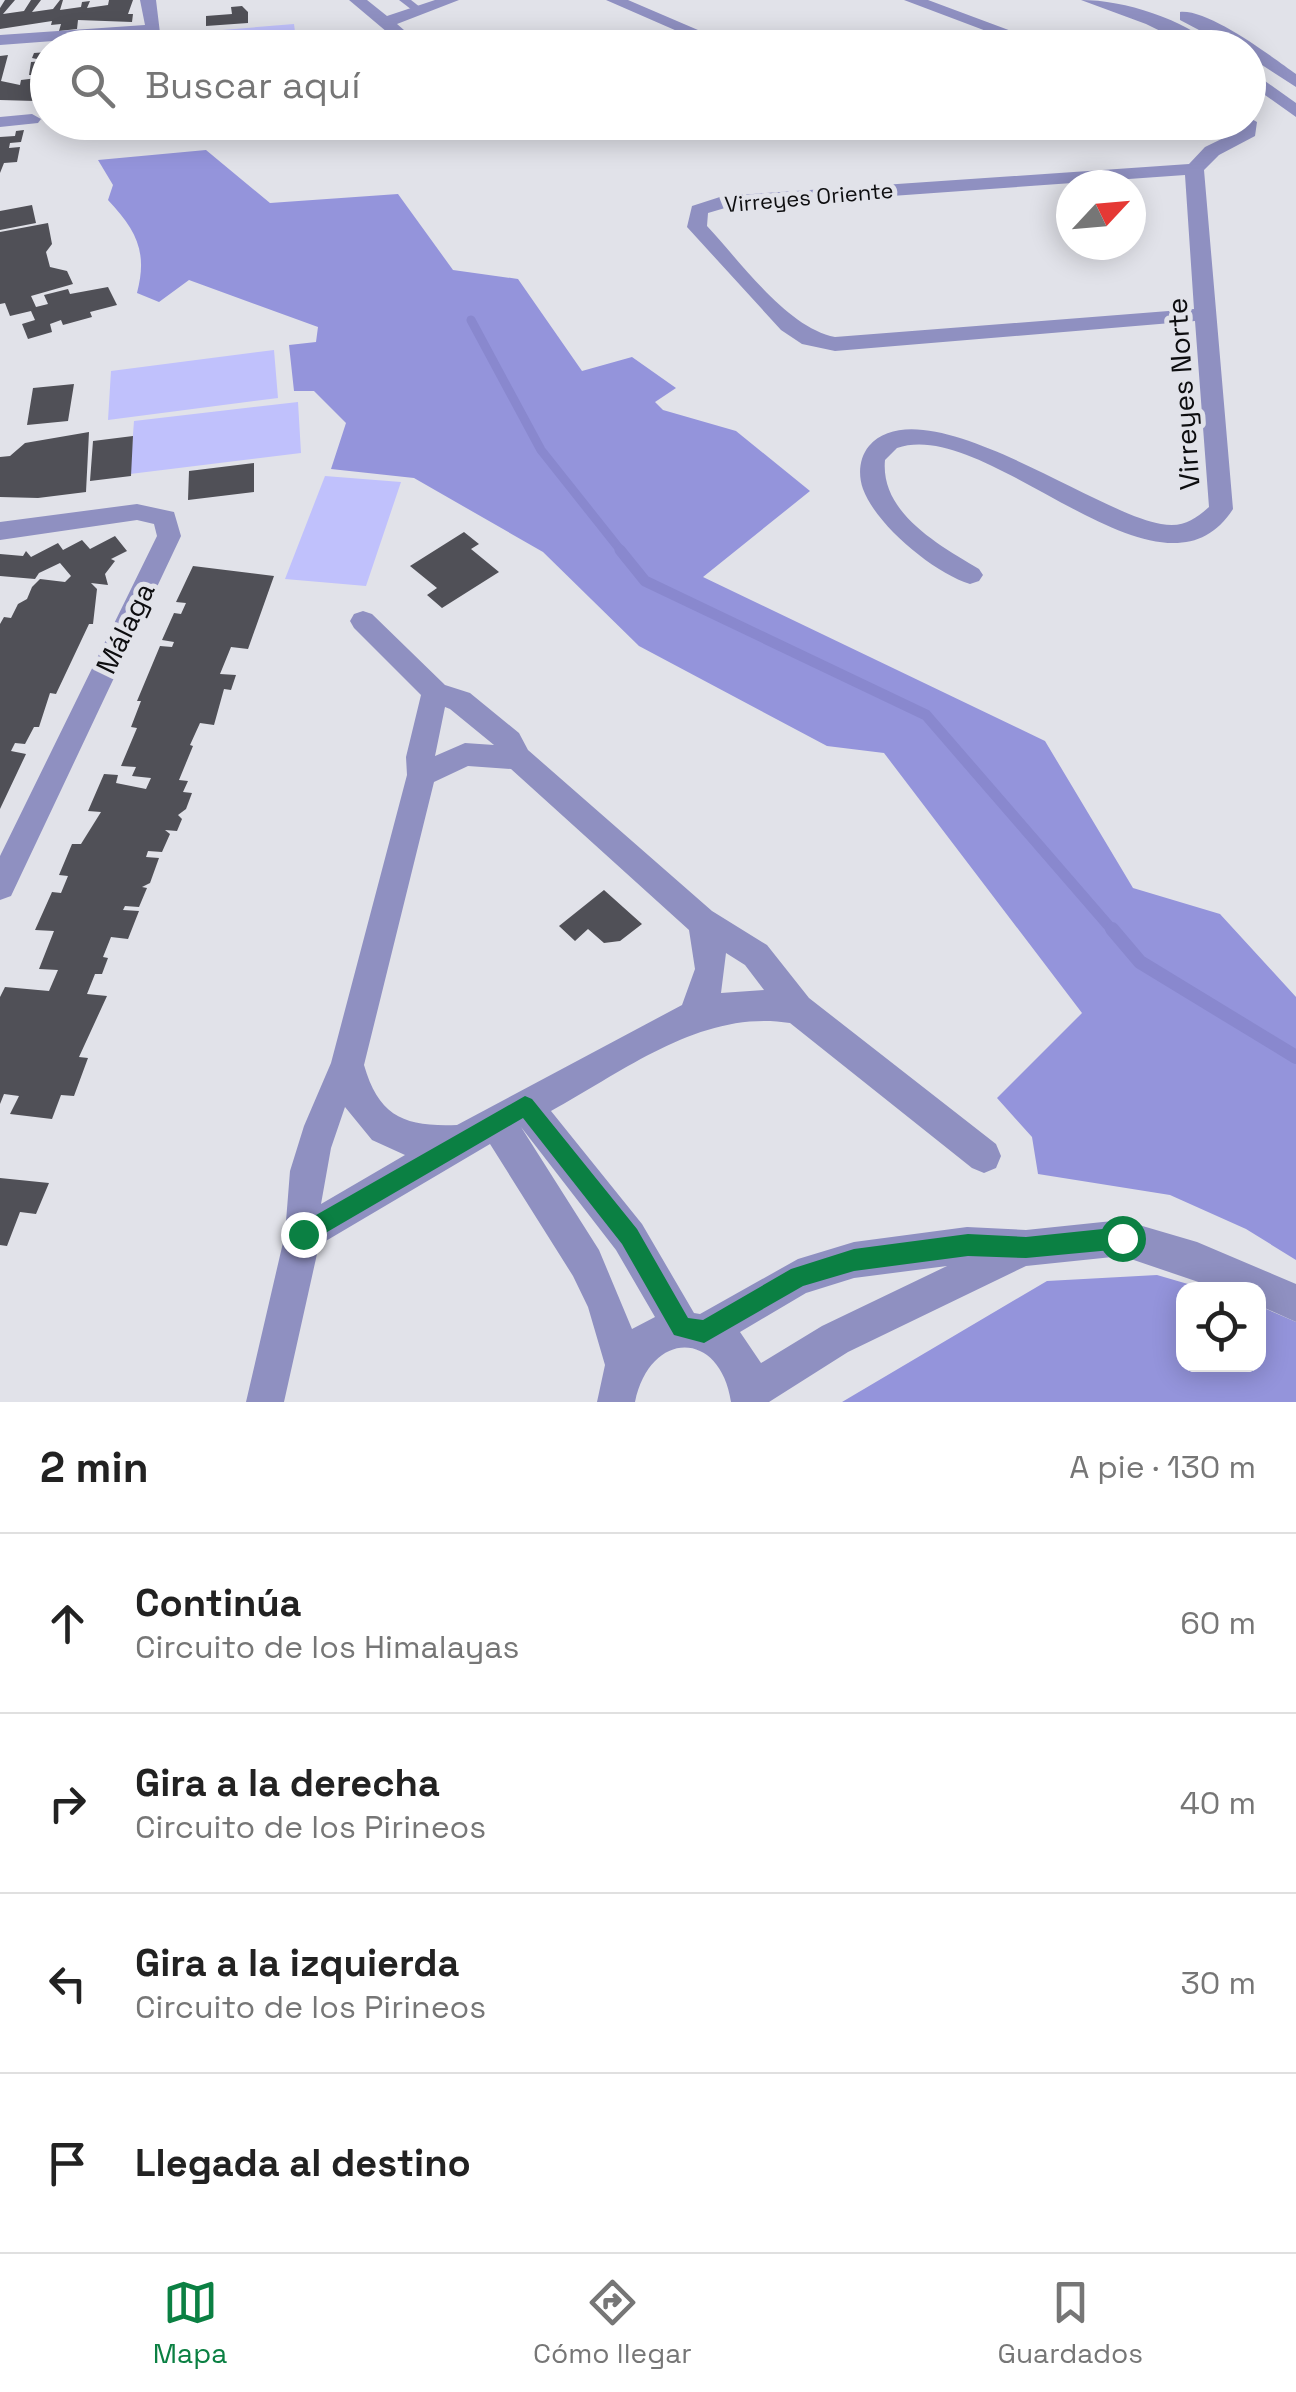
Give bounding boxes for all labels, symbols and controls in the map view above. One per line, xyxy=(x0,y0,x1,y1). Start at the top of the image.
search box xyxy=(30,30,1266,140)
icon: search xyxy=(65,58,120,113)
text: Buscar aquí xyxy=(145,61,360,109)
north arrow xyxy=(1056,170,1146,260)
street label: Virreyes Oriente xyxy=(723,176,895,218)
street label: Virreyes Norte xyxy=(1158,297,1208,491)
street label: Málaga xyxy=(88,577,162,679)
route end xyxy=(281,1212,327,1258)
route start xyxy=(1100,1216,1146,1262)
map controls xyxy=(1176,1282,1266,1372)
button: locate xyxy=(1176,1282,1266,1372)
text: 2 min xyxy=(40,1441,149,1494)
text: A pie · 130 m xyxy=(1069,1447,1256,1487)
text: Continúa xyxy=(135,1579,302,1627)
icon: ahead xyxy=(40,1596,95,1651)
text: 60 m xyxy=(1180,1603,1256,1643)
text: Circuito de los Himalayas xyxy=(135,1627,519,1667)
text: Gira a la derecha xyxy=(135,1759,440,1807)
icon: right xyxy=(40,1776,95,1831)
text: 40 m xyxy=(1180,1783,1256,1823)
text: Circuito de los Pirineos xyxy=(135,1807,486,1847)
text: Gira a la izquierda xyxy=(135,1939,460,1987)
icon: left xyxy=(40,1956,95,2011)
text: 30 m xyxy=(1180,1963,1256,2003)
text: Circuito de los Pirineos xyxy=(135,1987,486,2027)
icon: arrive xyxy=(40,2136,95,2191)
text: Llegada al destino xyxy=(135,2139,471,2187)
tab: Mapa xyxy=(153,2275,227,2371)
tab: Cómo llegar xyxy=(533,2275,692,2371)
tab: Guardados xyxy=(998,2275,1143,2371)

